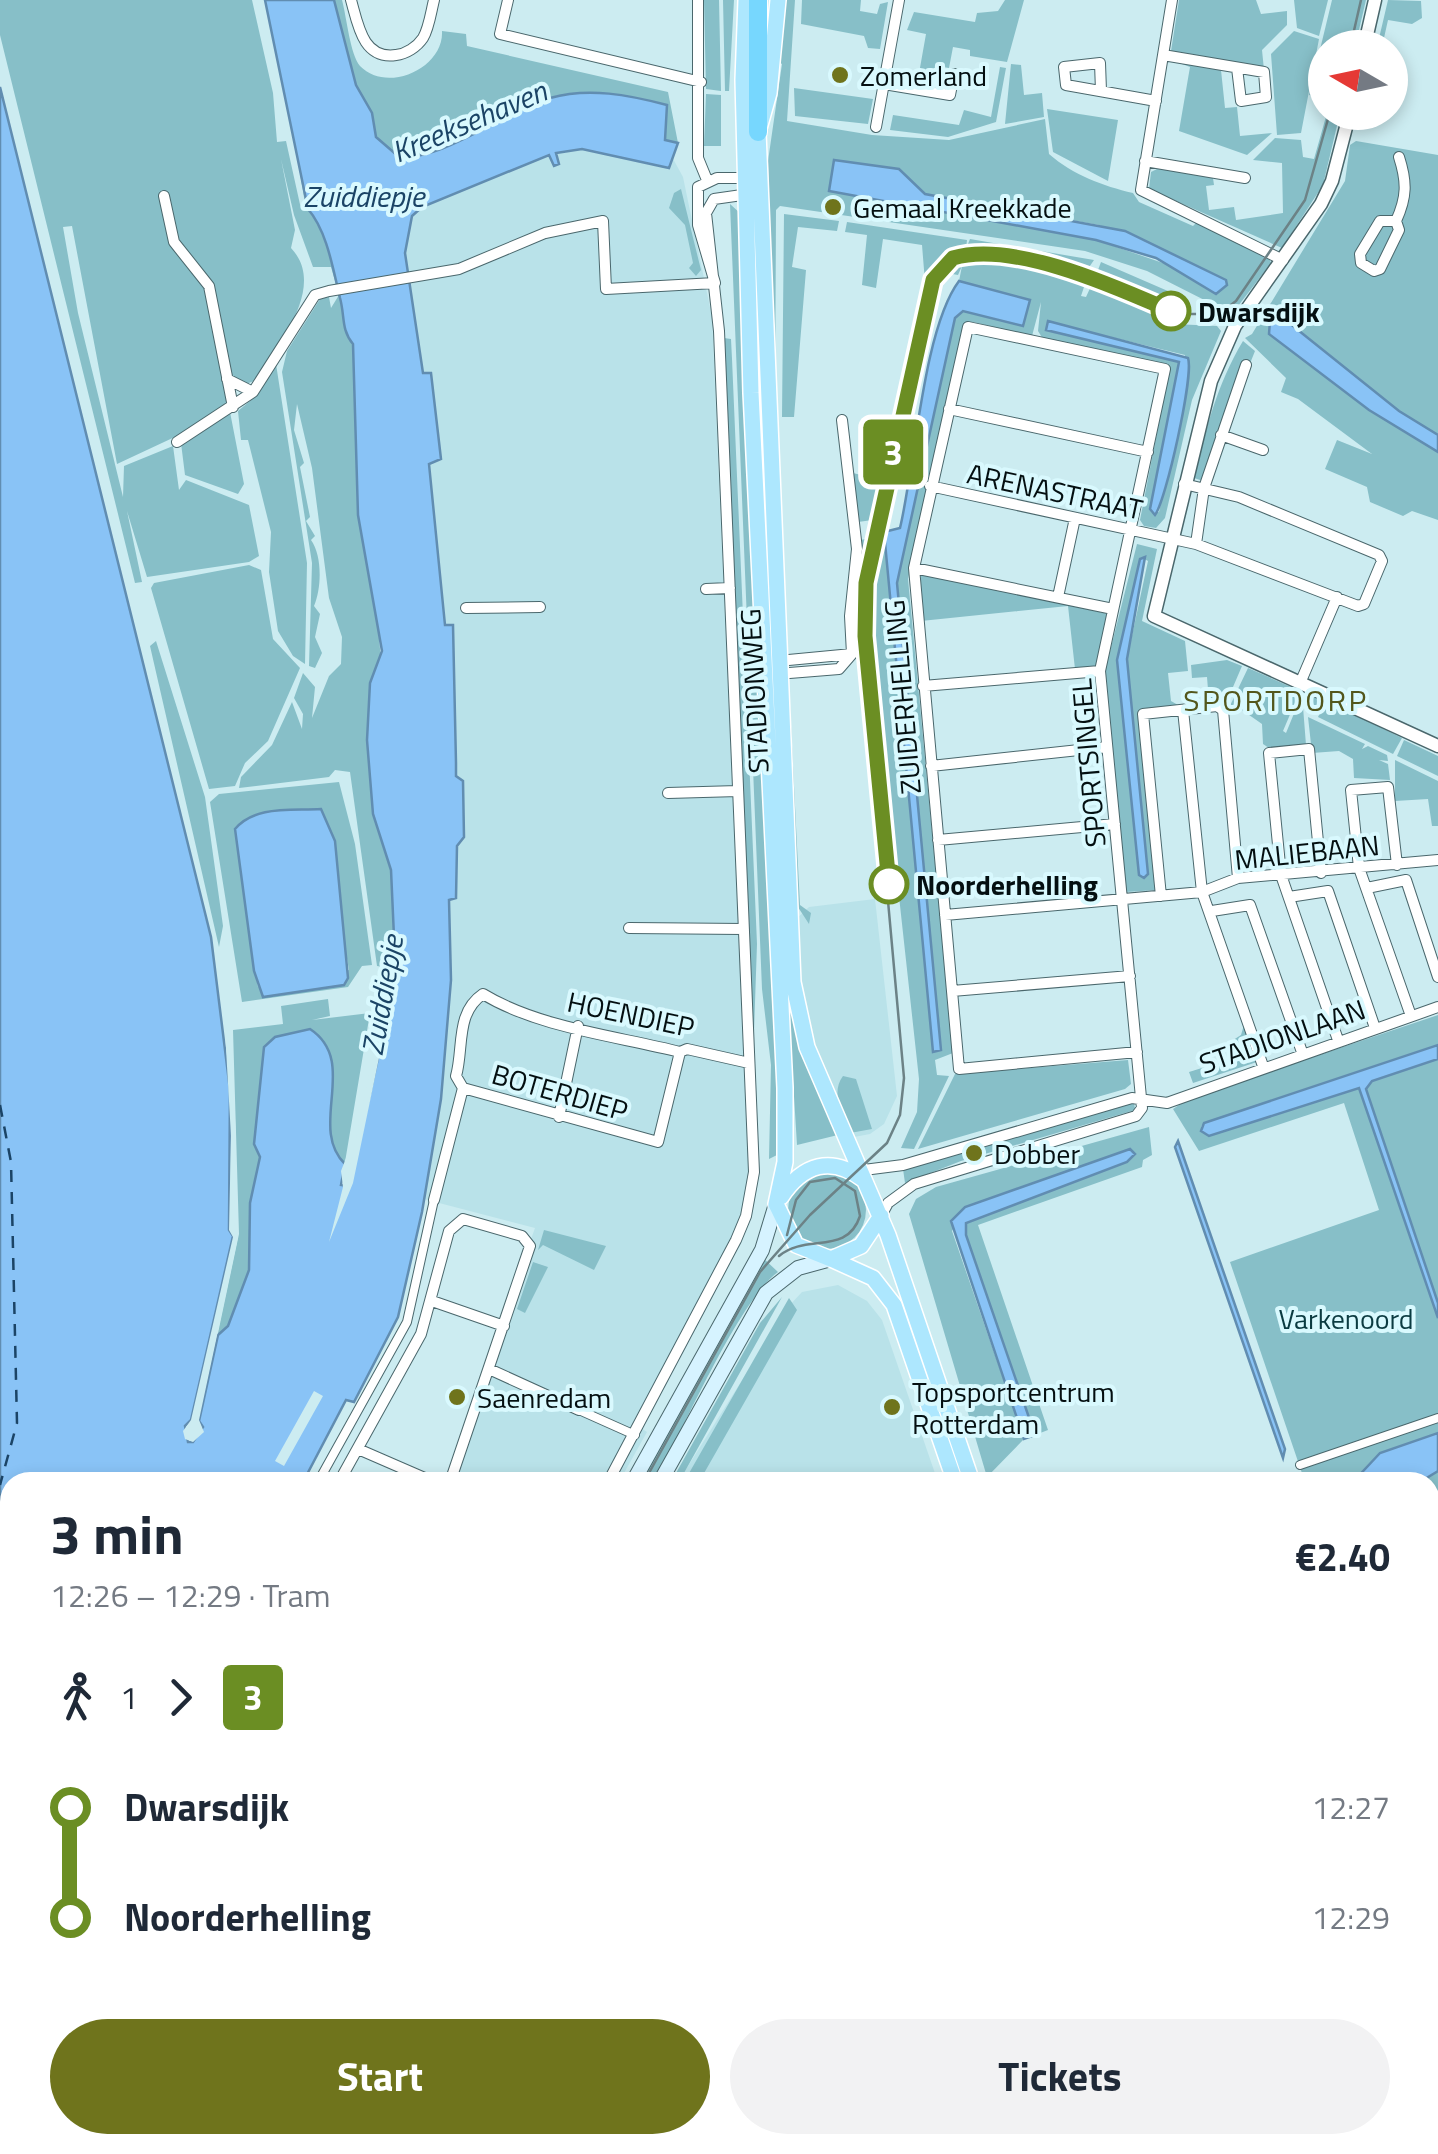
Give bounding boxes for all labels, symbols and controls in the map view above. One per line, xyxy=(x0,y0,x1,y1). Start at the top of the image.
north arrow xyxy=(1308,30,1408,130)
map controls xyxy=(1308,30,1408,130)
place label: Zomerland xyxy=(860,54,987,97)
marker: Zomerland xyxy=(829,64,851,86)
water label: Kreeksehaven xyxy=(384,67,555,174)
water label: Zuiddiepje xyxy=(304,173,427,219)
place label: Gemaal Kreekkade xyxy=(853,186,1072,229)
marker: Gemaal Kreekkade xyxy=(822,196,844,218)
place label: Dwarsdijk xyxy=(1198,290,1320,333)
marker: Dwarsdijk xyxy=(1152,292,1190,330)
line badge: 3 xyxy=(860,420,926,484)
text: 3 xyxy=(883,425,903,479)
street label: ARENASTRAAT xyxy=(963,451,1147,531)
street label: ZUIDERHELLING xyxy=(872,598,932,796)
street label: STADIONWEG xyxy=(728,608,780,774)
street label: SPORTSINGEL xyxy=(1059,676,1117,849)
district label: SPORTDORP xyxy=(1183,677,1369,723)
street label: MALIEBAAN xyxy=(1233,823,1381,881)
place label: Noorderhelling xyxy=(916,863,1098,906)
marker: Noorderhelling xyxy=(870,865,908,903)
water label: Zuiddiepje xyxy=(349,929,416,1058)
street label: HOENDIEP xyxy=(564,980,698,1048)
street label: STADIONLAAN xyxy=(1193,987,1371,1085)
street label: BOTERDIEP xyxy=(487,1052,633,1132)
place label: Dobber xyxy=(994,1132,1080,1175)
marker: Dobber xyxy=(963,1142,985,1164)
park label: Varkenoord xyxy=(1278,1297,1414,1340)
place label: Topsportcentrum Rotterdam xyxy=(912,1370,1115,1445)
place label: Saenredam xyxy=(477,1376,611,1419)
marker: Saenredam xyxy=(446,1386,468,1408)
marker: Topsportcentrum Rotterdam xyxy=(881,1396,903,1418)
text: 3 min xyxy=(50,1492,184,1575)
text: €2.40 xyxy=(1295,1528,1390,1586)
text: 12:26 – 12:29 · Tram xyxy=(50,1571,330,1619)
icon: walk xyxy=(50,1670,105,1725)
icon: forward xyxy=(153,1670,208,1725)
text: 3 xyxy=(243,1670,263,1724)
text: 1 xyxy=(120,1673,138,1721)
text: Dwarsdijk xyxy=(124,1778,289,1836)
text: 12:27 xyxy=(1311,1783,1390,1831)
text: Noorderhelling xyxy=(124,1888,371,1946)
text: 12:29 xyxy=(1311,1893,1390,1941)
button: Start xyxy=(50,2019,710,2134)
button: Tickets xyxy=(730,2019,1390,2134)

